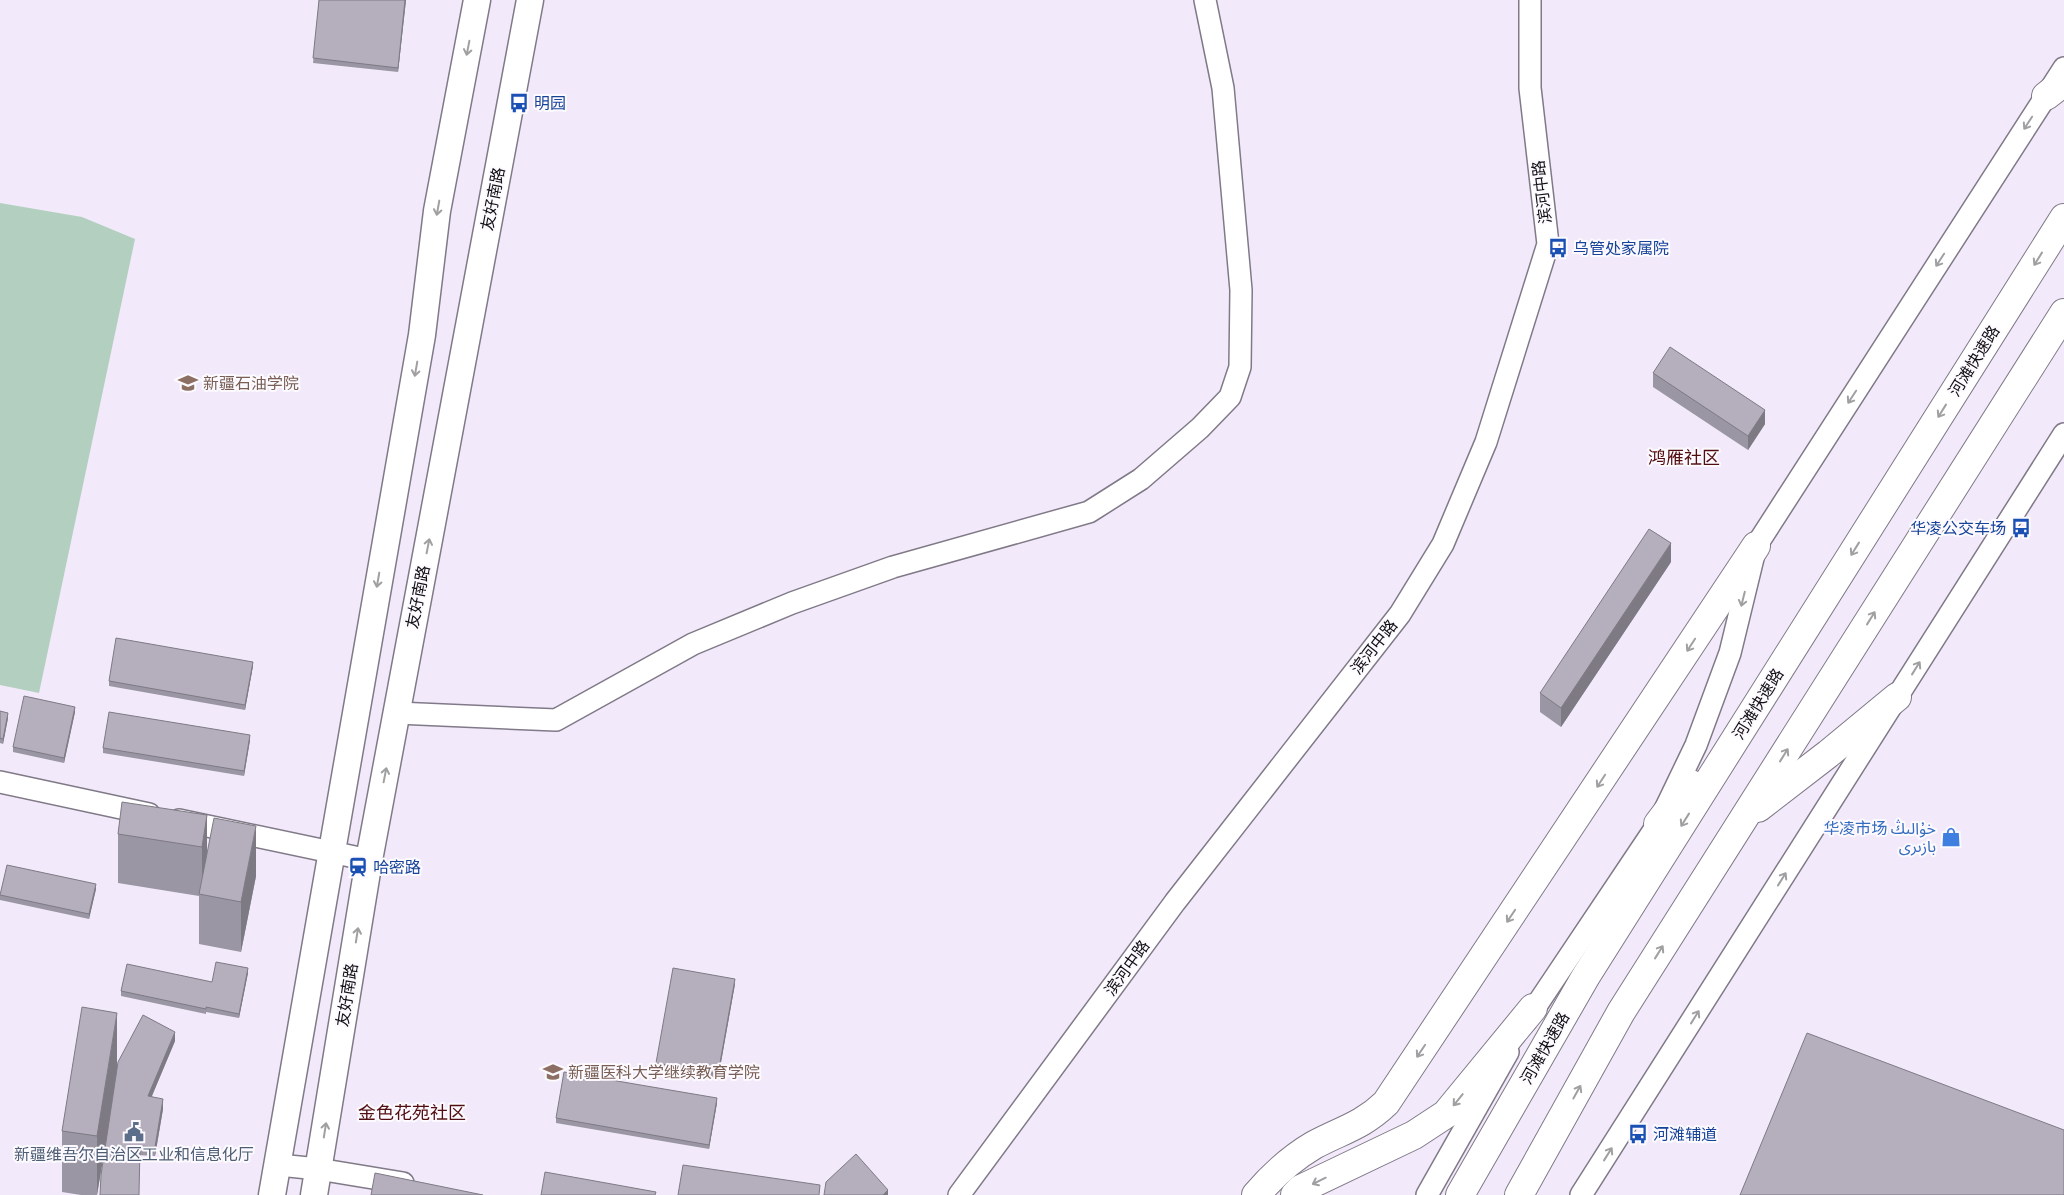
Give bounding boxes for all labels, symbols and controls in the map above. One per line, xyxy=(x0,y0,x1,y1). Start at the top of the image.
one-way arrow xyxy=(462,40,472,56)
bus stop icon: 明园 xyxy=(508,92,530,114)
place label: 明园 xyxy=(534,94,566,113)
one-way arrow xyxy=(2023,116,2033,130)
street label: 滨河中路 xyxy=(1529,159,1555,225)
street label: 友好南路 xyxy=(478,166,508,232)
one-way arrow xyxy=(433,199,443,215)
bus stop icon: 乌管处家属院 xyxy=(1547,237,1569,259)
place label: 乌管处家属院 xyxy=(1573,239,1669,258)
one-way arrow xyxy=(2033,252,2043,266)
one-way arrow xyxy=(1935,253,1945,267)
street label: 河滩快速路 xyxy=(1945,322,2003,400)
one-way arrow xyxy=(410,360,420,376)
school or university icon: 新疆石油学院 xyxy=(177,372,199,394)
place label: 新疆石油学院 xyxy=(203,374,299,393)
one-way arrow xyxy=(1847,389,1857,403)
one-way arrow xyxy=(1937,404,1947,418)
district label: 鸿雁社区 xyxy=(1648,447,1720,468)
bus stop icon: 华凌公交车场 xyxy=(2010,517,2032,539)
place label: 华凌公交车场 xyxy=(1910,519,2006,538)
one-way arrow xyxy=(423,539,433,555)
one-way arrow xyxy=(1850,541,1860,555)
street label: 友好南路 xyxy=(403,564,433,630)
one-way arrow xyxy=(373,572,383,588)
one-way arrow xyxy=(1738,591,1747,607)
one-way arrow xyxy=(1866,611,1876,625)
street label: 滨河中路 xyxy=(1347,616,1401,678)
one-way arrow xyxy=(1685,638,1695,652)
one-way arrow xyxy=(1911,662,1921,676)
street label: 河滩快速路 xyxy=(1729,665,1787,743)
one-way arrow xyxy=(1779,749,1789,763)
one-way arrow xyxy=(381,767,390,783)
one-way arrow xyxy=(1596,774,1606,788)
one-way arrow xyxy=(1680,812,1690,826)
place label: 华凌市场 خۇالىڭ بازىرى xyxy=(1823,819,1936,856)
shop icon: 华凌市场 خۇالىڭ بازىرى xyxy=(1940,826,1962,848)
station icon: 哈密路 xyxy=(347,856,369,878)
place label: 哈密路 xyxy=(373,858,421,877)
one-way arrow xyxy=(1777,873,1787,887)
one-way arrow xyxy=(1506,909,1516,923)
one-way arrow xyxy=(352,927,362,943)
street label: 滨河中路 xyxy=(1101,937,1153,999)
one-way arrow xyxy=(1655,945,1665,959)
street label: 友好南路 xyxy=(333,962,361,1028)
street label: 河滩快速路 xyxy=(1517,1009,1573,1087)
one-way arrow xyxy=(1690,1010,1700,1024)
one-way arrow xyxy=(1416,1044,1426,1058)
school or university icon: 新疆医科大学继续教育学院 xyxy=(542,1061,564,1083)
place label: 新疆医科大学继续教育学院 xyxy=(568,1063,760,1082)
one-way arrow xyxy=(1573,1085,1583,1100)
one-way arrow xyxy=(1452,1093,1463,1106)
district label: 金色花苑社区 xyxy=(358,1102,466,1123)
public building icon: 新疆维吾尔自治区工业和信息化厅 xyxy=(123,1121,145,1143)
one-way arrow xyxy=(320,1122,330,1138)
bus stop icon: 河滩辅道 xyxy=(1627,1123,1649,1145)
place label: 河滩辅道 xyxy=(1653,1125,1717,1144)
place label: 新疆维吾尔自治区工业和信息化厅 xyxy=(14,1145,254,1164)
one-way arrow xyxy=(1603,1147,1613,1161)
one-way arrow xyxy=(1311,1176,1326,1186)

